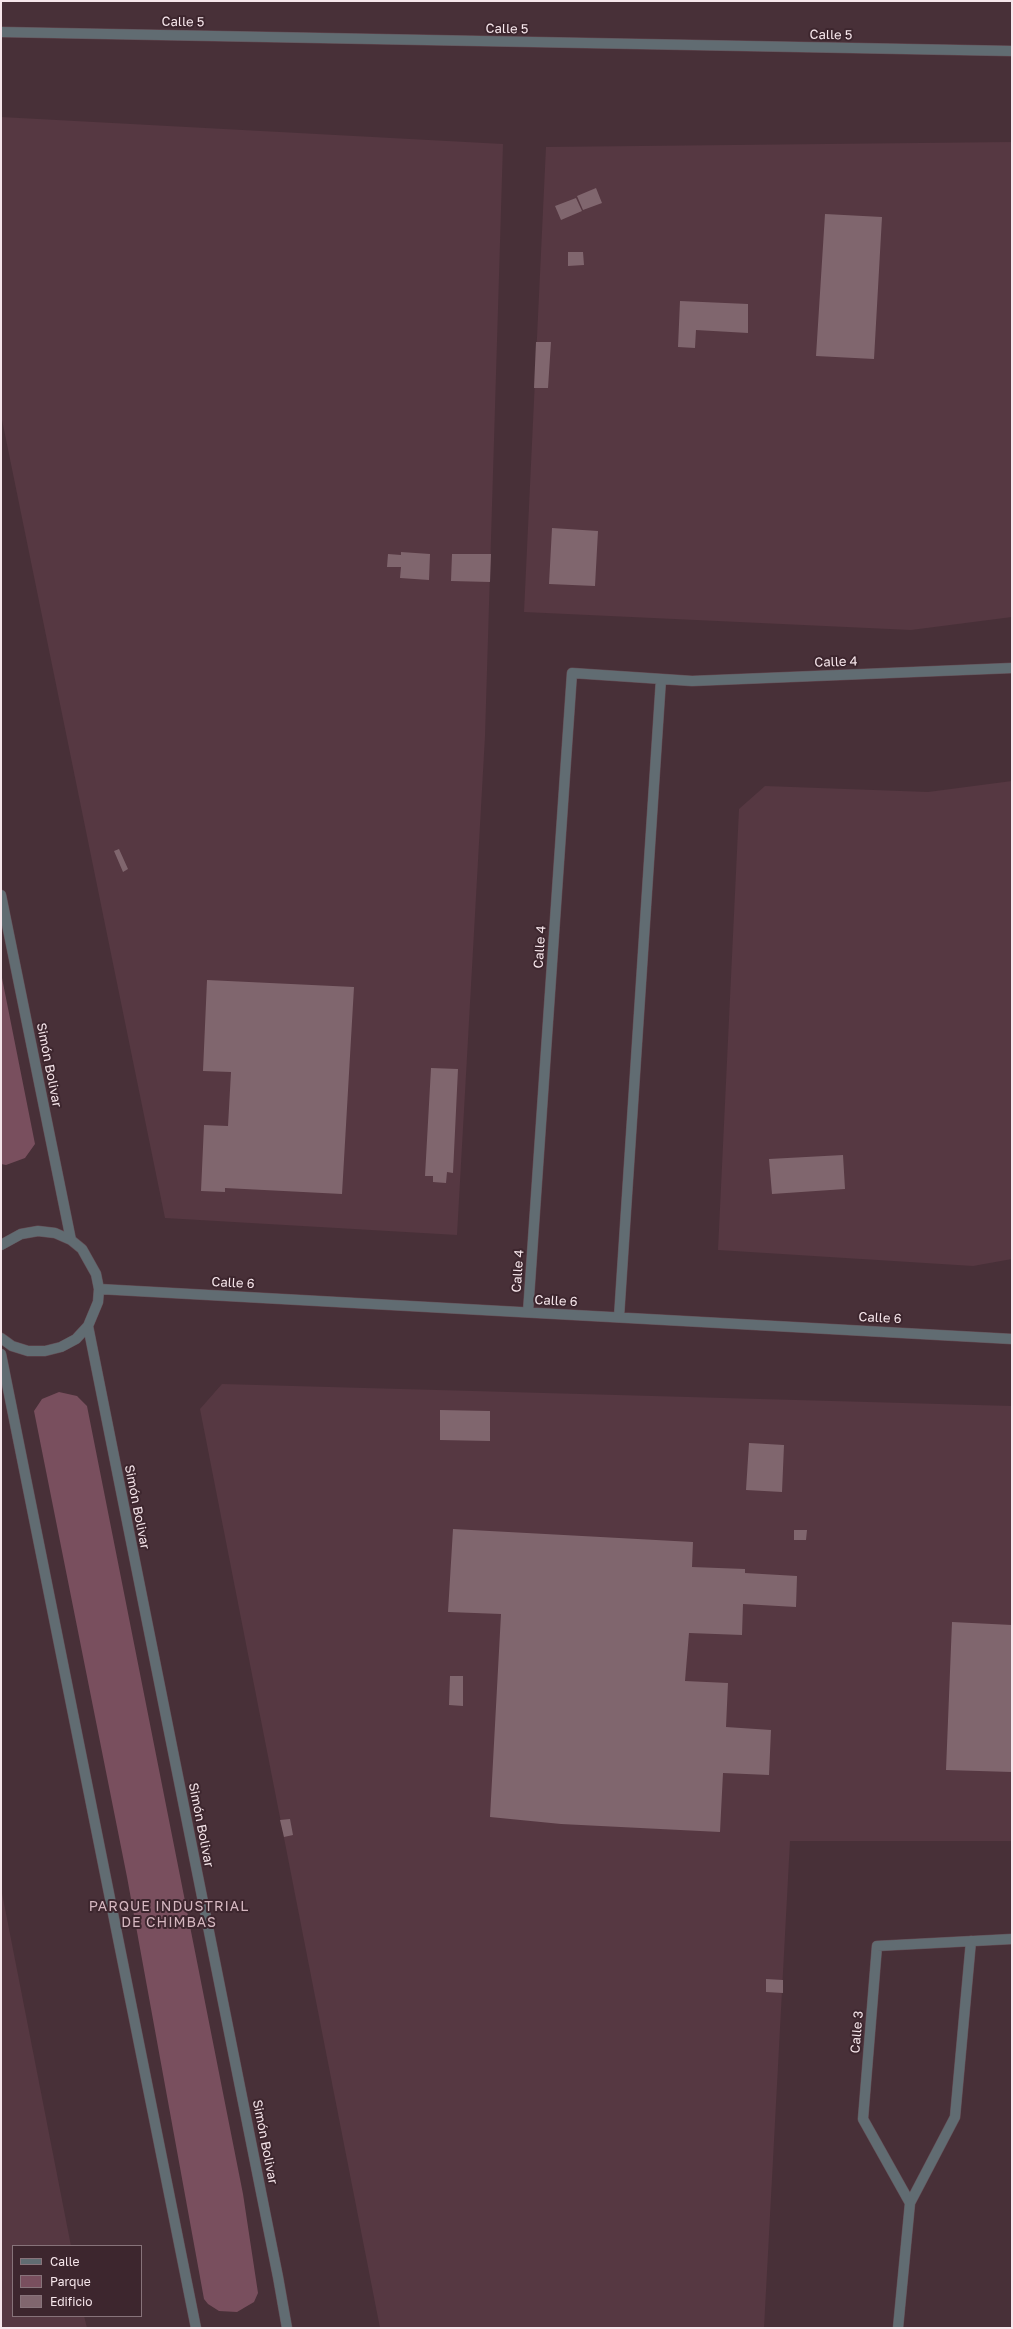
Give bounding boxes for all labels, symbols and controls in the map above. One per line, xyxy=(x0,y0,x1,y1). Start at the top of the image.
street label: Calle 5 xyxy=(162,14,204,30)
street label: Calle 5 xyxy=(486,21,528,37)
street label: Calle 5 xyxy=(810,27,852,43)
street label: Calle 4 xyxy=(814,653,858,671)
street label: Calle 4 xyxy=(531,925,549,969)
street label: Simón Bolivar xyxy=(33,1021,65,1109)
street label: Calle 4 xyxy=(509,1249,527,1293)
street label: Calle 6 xyxy=(211,1274,255,1292)
street label: Calle 6 xyxy=(534,1292,578,1310)
street label: Calle 6 xyxy=(858,1309,902,1327)
street label: Simón Bolivar xyxy=(121,1463,153,1551)
street label: Simón Bolivar xyxy=(185,1781,217,1869)
district label: PARQUE INDUSTRIAL DE CHIMBAS xyxy=(89,1899,249,1932)
street label: Calle 3 xyxy=(847,2010,867,2054)
street label: Simón Bolivar xyxy=(249,2098,281,2186)
legend xyxy=(12,2245,142,2317)
text: Calle xyxy=(50,2254,79,2269)
text: Parque xyxy=(50,2274,91,2289)
text: Edificio xyxy=(50,2294,92,2309)

